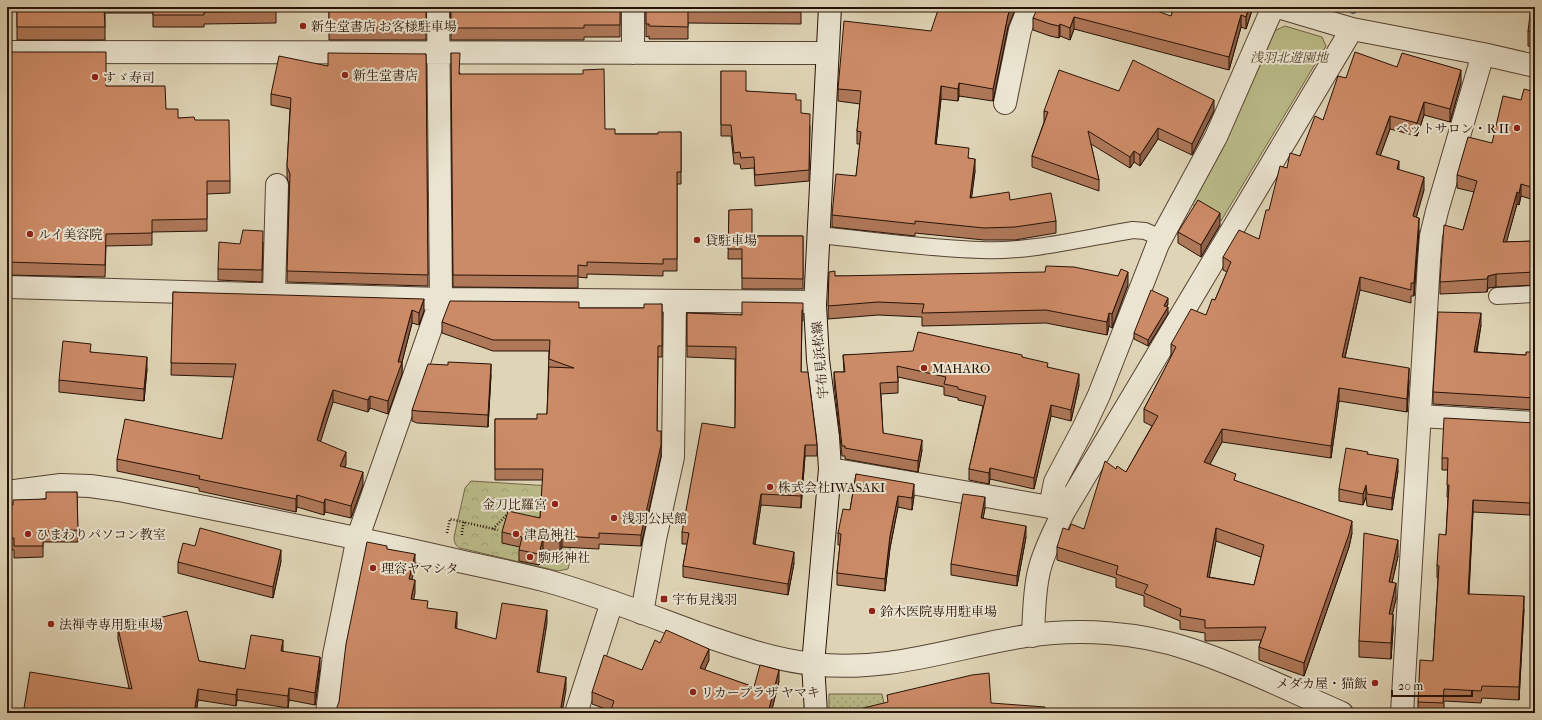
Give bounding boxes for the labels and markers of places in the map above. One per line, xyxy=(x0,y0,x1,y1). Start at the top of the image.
place label: 新生堂書店 お客様駐車場 xyxy=(311,19,457,34)
marker: 新生堂書店 お客様駐車場 xyxy=(298,21,308,31)
place label: 新生堂書店 xyxy=(353,68,418,83)
place label: すゞ寿司 xyxy=(103,70,155,85)
marker: 新生堂書店 xyxy=(340,70,350,80)
marker: すゞ寿司 xyxy=(90,72,100,82)
place label: ペットサロン・R II xyxy=(1396,121,1509,136)
marker: ペットサロン・R II xyxy=(1512,123,1522,133)
place label: ルイ美容院 xyxy=(38,227,102,242)
marker: ルイ美容院 xyxy=(25,229,35,239)
place label: 貸駐車場 xyxy=(705,233,757,248)
marker: 貸駐車場 xyxy=(692,235,702,245)
place label: MAHARO xyxy=(932,361,990,376)
marker: MAHARO xyxy=(919,363,929,373)
place label: 株式会社IWASAKI xyxy=(778,480,885,495)
marker: 株式会社IWASAKI xyxy=(765,482,775,492)
place label: 金刀比羅宮 xyxy=(482,497,547,512)
marker: 金刀比羅宮 xyxy=(550,499,560,509)
place label: 浅羽公民館 xyxy=(622,511,687,526)
marker: 浅羽公民館 xyxy=(609,513,619,523)
place label: ひまわりパソコン教室 xyxy=(36,527,166,542)
place label: 津島神社 xyxy=(524,527,576,542)
marker: ひまわりパソコン教室 xyxy=(23,529,33,539)
marker: 津島神社 xyxy=(511,529,521,539)
place label: 駒形神社 xyxy=(538,550,590,565)
marker: 駒形神社 xyxy=(525,552,535,562)
place label: 理容ヤマシタ xyxy=(381,561,458,576)
marker: 理容ヤマシタ xyxy=(368,563,378,573)
place label: 宇布見浅羽 xyxy=(672,592,737,607)
marker: 宇布見浅羽 xyxy=(659,594,669,604)
place label: 鈴木医院専用駐車場 xyxy=(880,604,997,619)
marker: 鈴木医院専用駐車場 xyxy=(867,606,877,616)
place label: 法禅寺専用駐車場 xyxy=(59,617,163,632)
marker: 法禅寺専用駐車場 xyxy=(46,619,56,629)
place label: メダカ屋・猫飯 xyxy=(1276,676,1367,691)
marker: メダカ屋・猫飯 xyxy=(1370,678,1380,688)
place label: リカープラザ ヤマキ xyxy=(701,685,820,700)
marker: リカープラザ ヤマキ xyxy=(688,687,698,697)

